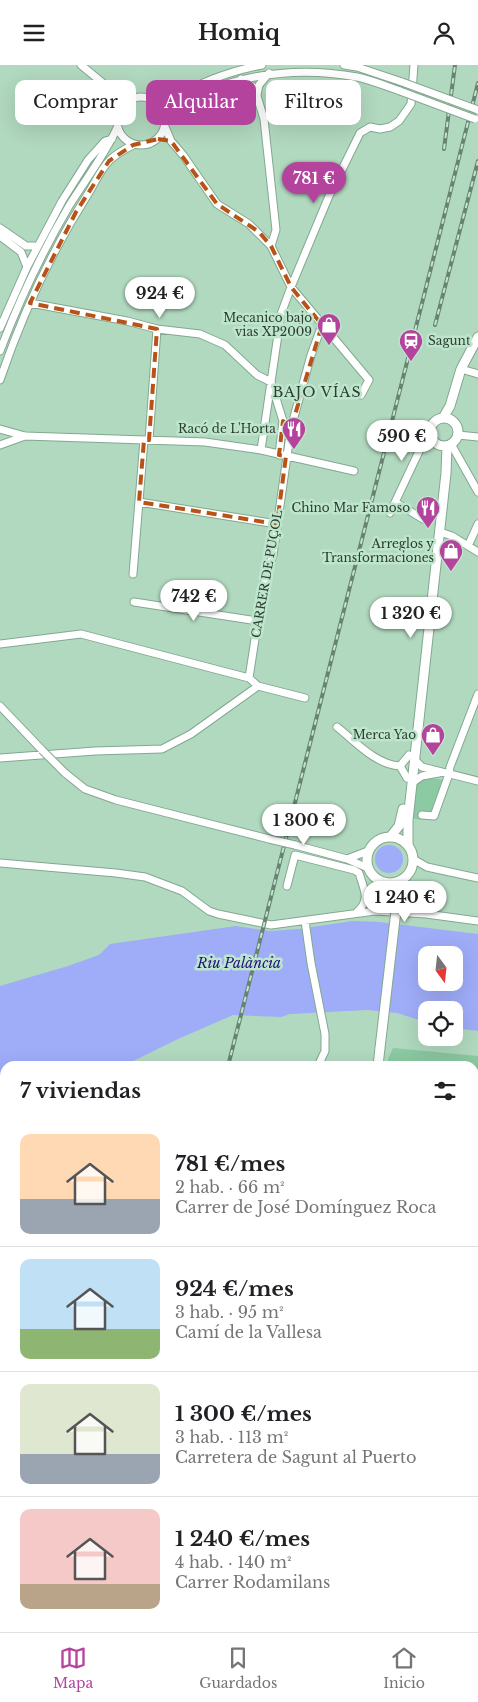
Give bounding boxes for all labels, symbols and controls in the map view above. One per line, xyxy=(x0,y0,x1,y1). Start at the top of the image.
icon: menu xyxy=(20,19,48,47)
text: Homiq xyxy=(198,19,280,46)
icon: person xyxy=(430,19,458,47)
chip: Comprar xyxy=(15,80,136,125)
chip: Alquilar xyxy=(146,80,256,125)
chip: Filtros xyxy=(266,80,361,125)
pin: 781 € xyxy=(279,161,349,204)
text: 781 € xyxy=(293,168,335,188)
pin: 924 € xyxy=(125,277,195,319)
text: 924 € xyxy=(136,283,184,303)
place label: Mecanico bajo vias XP2009 xyxy=(223,310,312,339)
shop icon: Mecanico bajo vias XP2009 xyxy=(316,312,342,346)
station icon: Sagunt xyxy=(398,328,424,362)
place label: Sagunt xyxy=(428,333,471,348)
district label: BAJO VÍAS xyxy=(273,383,361,401)
restaurant icon: Racó de L'Horta xyxy=(281,416,307,450)
pin: 590 € xyxy=(367,419,437,462)
place label: Racó de L'Horta xyxy=(178,421,276,436)
text: 590 € xyxy=(378,426,426,446)
restaurant icon: Chino Mar Famoso xyxy=(415,495,441,529)
place label: Chino Mar Famoso xyxy=(292,500,410,515)
street label: CARRER DE PUÇOL xyxy=(248,509,285,639)
place label: Arreglos y Transformaciones xyxy=(322,536,434,565)
shop icon: Arreglos y Transformaciones xyxy=(438,538,464,572)
pin: 742 € xyxy=(159,579,229,622)
text: 742 € xyxy=(171,586,217,606)
pin: 1 320 € xyxy=(365,597,457,639)
text: 1 320 € xyxy=(381,603,441,623)
shop icon: Merca Yao xyxy=(420,722,446,756)
place label: Merca Yao xyxy=(353,727,416,742)
pin: 1 300 € xyxy=(258,803,350,846)
text: 1 300 € xyxy=(273,810,335,830)
pin: 1 240 € xyxy=(359,881,451,923)
text: 1 240 € xyxy=(375,887,435,907)
north arrow xyxy=(418,946,462,991)
map controls xyxy=(418,946,463,1046)
water label: Riu Palància xyxy=(196,954,281,972)
button: locate xyxy=(418,1001,463,1046)
icon: filters xyxy=(431,1077,459,1105)
text: 7 viviendas xyxy=(20,1078,141,1104)
text: 781 €/mes xyxy=(175,1151,285,1177)
icon: home xyxy=(60,1154,120,1214)
text: 2 hab. · 66 m² xyxy=(175,1177,285,1197)
text: Carrer de José Domínguez Roca xyxy=(175,1197,436,1217)
text: 924 €/mes xyxy=(175,1276,294,1302)
icon: home xyxy=(60,1279,120,1339)
text: 3 hab. · 95 m² xyxy=(175,1302,283,1322)
text: Camí de la Vallesa xyxy=(175,1322,322,1342)
text: 1 300 €/mes xyxy=(175,1401,312,1427)
icon: home xyxy=(60,1404,120,1464)
text: 3 hab. · 113 m² xyxy=(175,1427,288,1447)
text: Carretera de Sagunt al Puerto xyxy=(175,1447,416,1467)
text: 1 240 €/mes xyxy=(175,1526,310,1552)
icon: home xyxy=(60,1529,120,1589)
text: 4 hab. · 140 m² xyxy=(175,1552,292,1572)
text: Carrer Rodamilans xyxy=(175,1572,330,1592)
tab: Mapa xyxy=(53,1644,93,1692)
tab: Guardados xyxy=(199,1644,277,1692)
tab: Inicio xyxy=(383,1644,425,1692)

